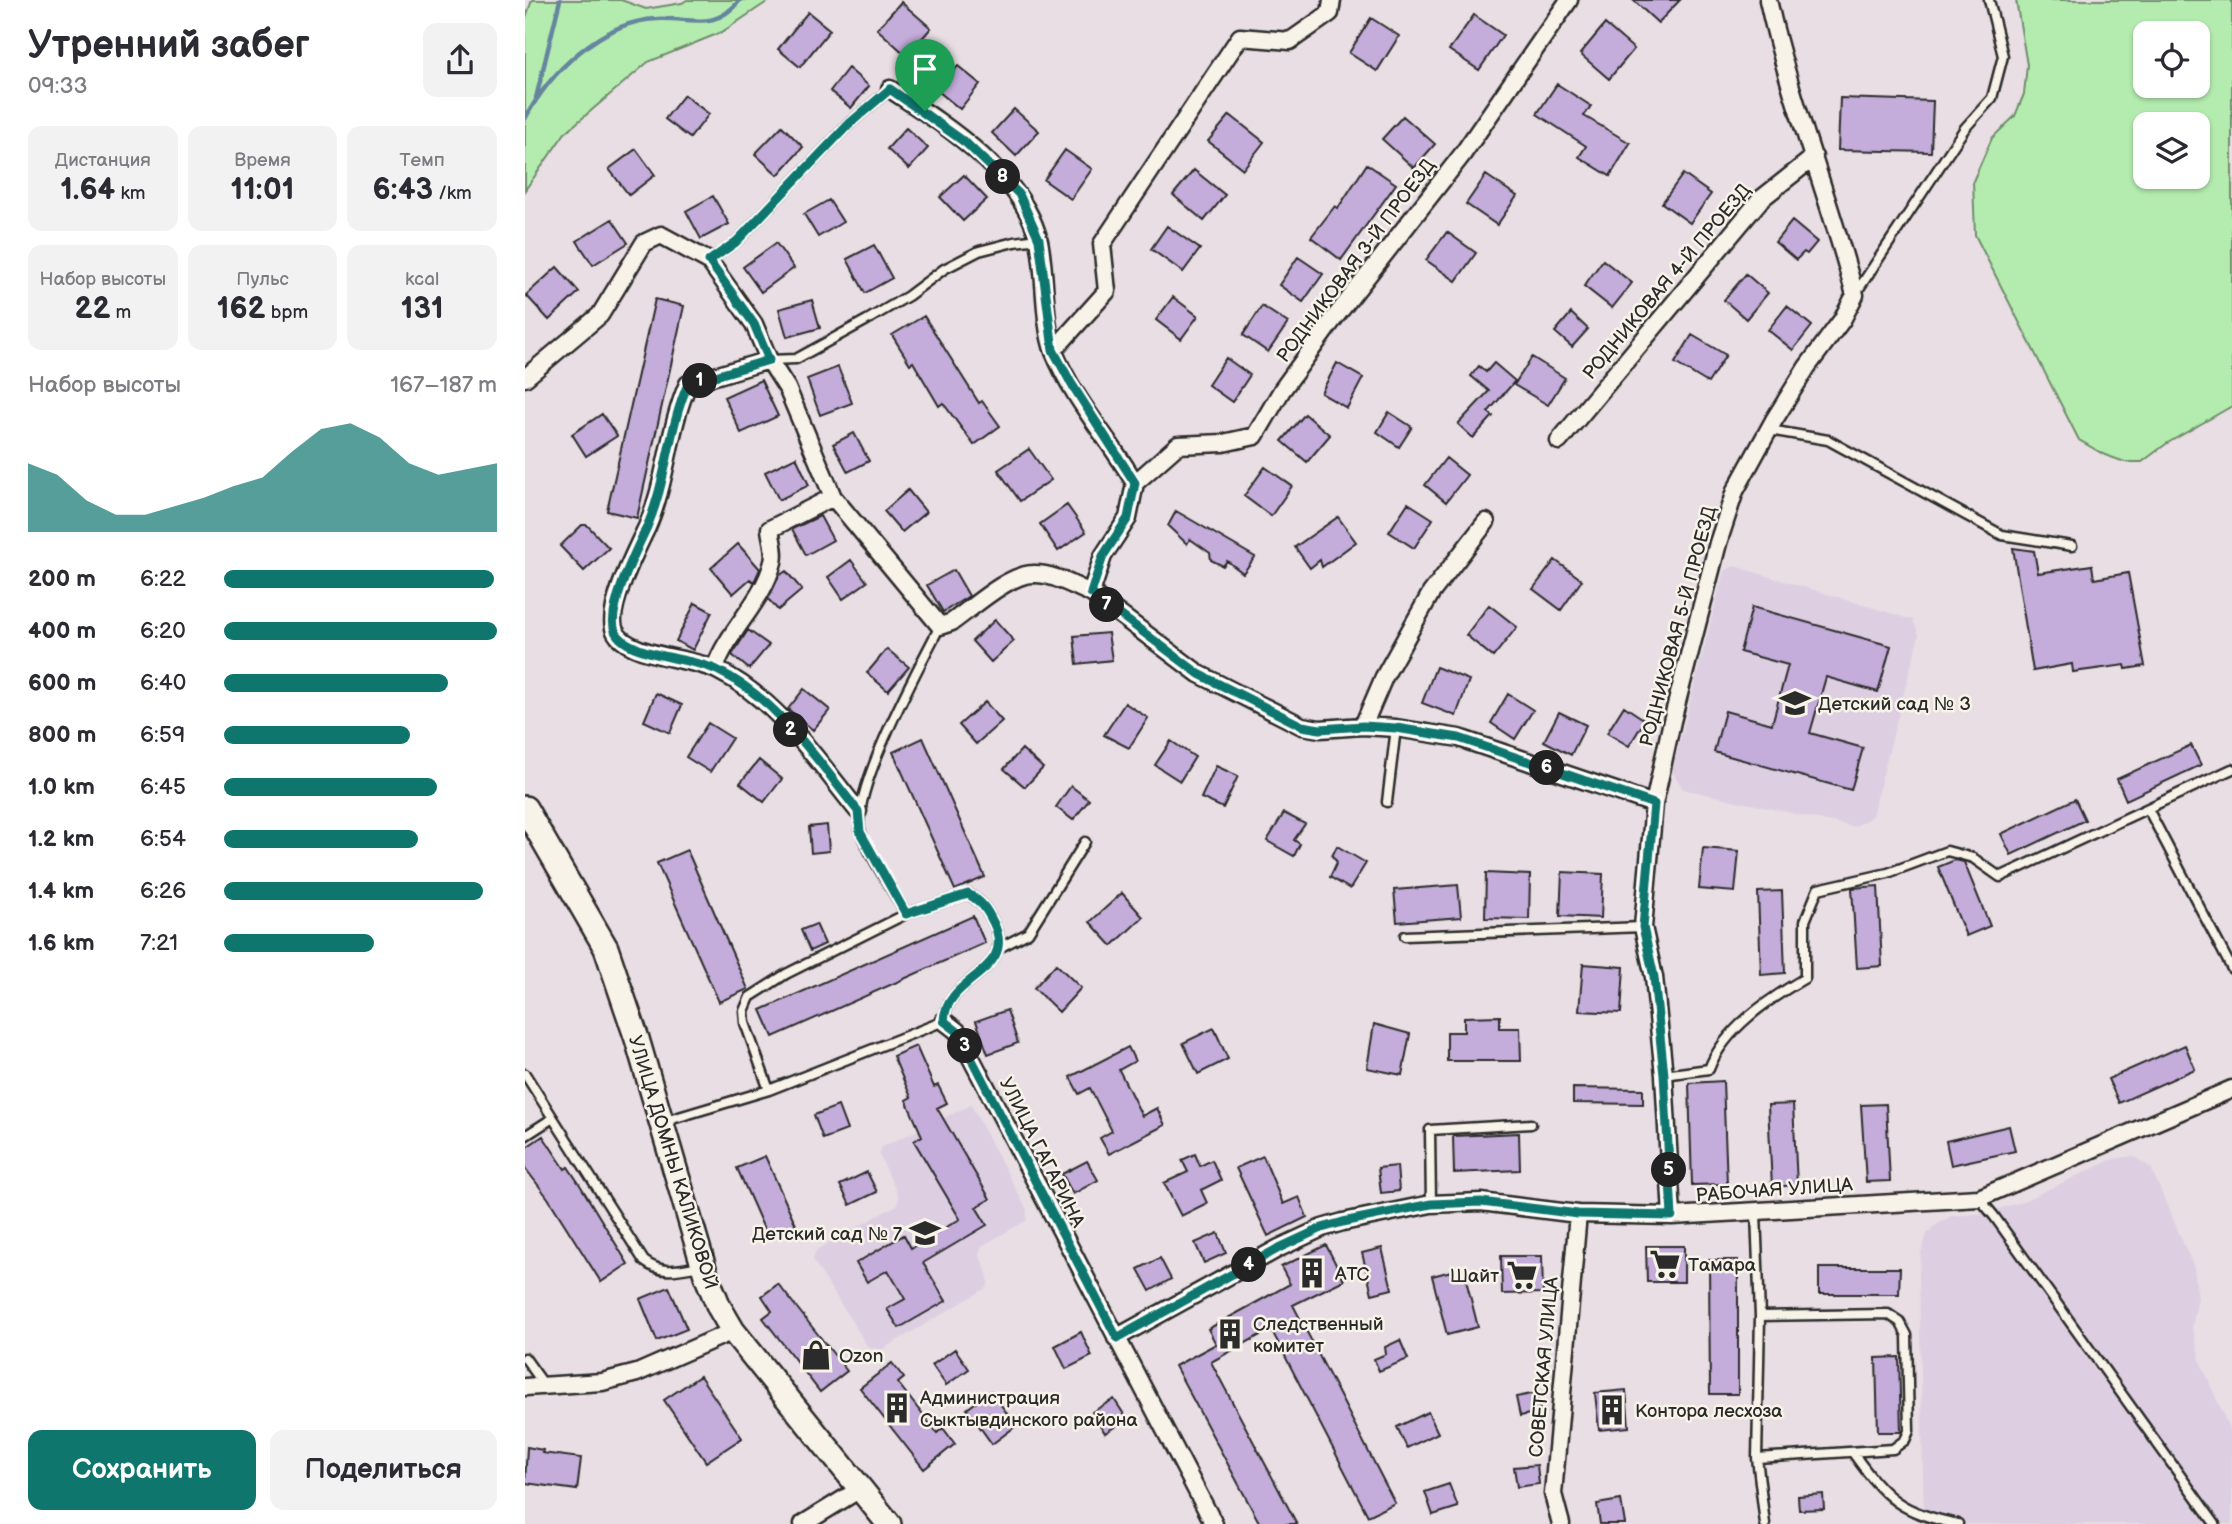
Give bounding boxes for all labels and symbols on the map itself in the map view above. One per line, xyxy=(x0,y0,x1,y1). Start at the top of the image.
pin xyxy=(895,39,955,111)
street label: РОДНИКОВАЯ 3-Й ПРОЕЗД xyxy=(1272,155,1440,367)
pin: 8 xyxy=(986,160,1021,194)
street label: РОДНИКОВАЯ 4-Й ПРОЕЗД xyxy=(1578,179,1756,385)
pin: 1 xyxy=(683,364,717,398)
street label: РОДНИКОВАЯ 5-Й ПРОЕЗД xyxy=(1635,504,1722,749)
pin: 7 xyxy=(1089,588,1125,622)
school or university icon: Детский сад № 3 xyxy=(1778,686,1812,720)
place label: Детский сад № 3 xyxy=(1818,693,1971,716)
pin: 2 xyxy=(773,712,809,748)
pin: 6 xyxy=(1529,750,1565,786)
pin: 3 xyxy=(947,1028,983,1064)
street label: УЛИЦА ДОМНЫ КАЛИКОВОЙ xyxy=(623,1033,722,1292)
street label: УЛИЦА ГАГАРИНА xyxy=(994,1074,1090,1232)
pin: 5 xyxy=(1651,1152,1687,1188)
street label: РАБОЧАЯ УЛИЦА xyxy=(1695,1174,1854,1207)
school or university icon: Детский сад № 7 xyxy=(908,1216,942,1250)
place label: Детский сад № 7 xyxy=(752,1223,903,1246)
supermarket icon: Тамара xyxy=(1648,1247,1682,1281)
pin: 4 xyxy=(1231,1248,1267,1282)
place label: Тамара xyxy=(1688,1254,1756,1277)
building icon: АТС xyxy=(1295,1256,1329,1290)
supermarket icon: Шайт xyxy=(1505,1258,1539,1292)
place label: АТС xyxy=(1334,1263,1370,1286)
place label: Шайт xyxy=(1450,1265,1499,1288)
street label: СОВЕТСКАЯ УЛИЦА xyxy=(1525,1276,1564,1458)
place label: Следственный комитет xyxy=(1253,1313,1384,1358)
building icon: Следственный комитет xyxy=(1213,1317,1247,1351)
shop icon: Ozon xyxy=(799,1338,833,1372)
place label: Ozon xyxy=(839,1345,884,1368)
place label: Администрация Сыктывдинского района xyxy=(919,1387,1138,1432)
building icon: Администрация Сыктывдинского района xyxy=(880,1391,914,1425)
building icon: Контора лесхоза xyxy=(1595,1393,1629,1427)
place label: Контора лесхоза xyxy=(1635,1400,1783,1423)

